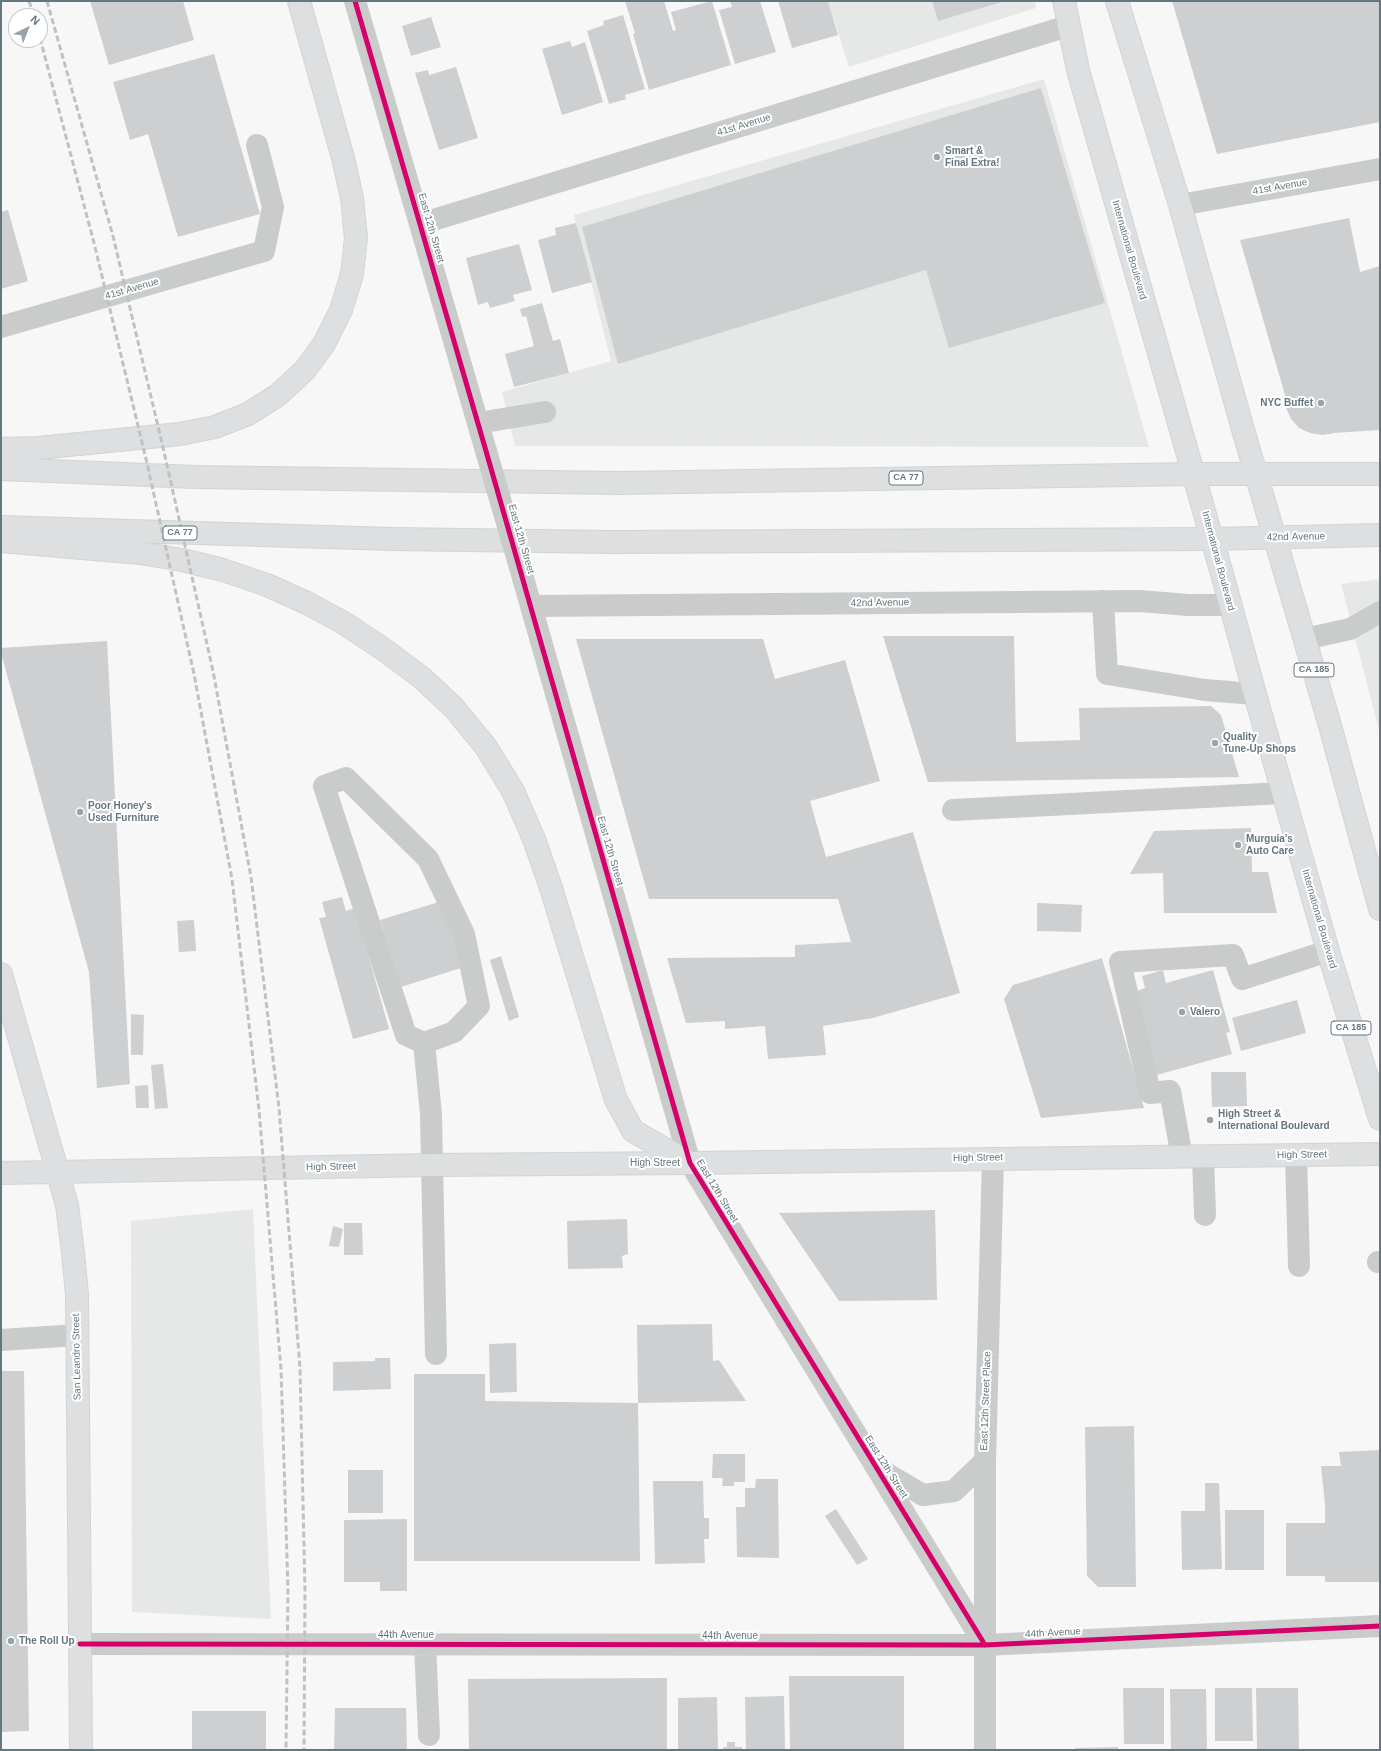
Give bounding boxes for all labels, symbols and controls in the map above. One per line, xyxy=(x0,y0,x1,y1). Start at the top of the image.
north arrow xyxy=(8,8,48,48)
text: N xyxy=(28,13,42,27)
street label: 41st Avenue xyxy=(716,111,772,139)
place label: Smart & Final Extra! xyxy=(945,145,999,168)
marker: Smart & Final Extra! xyxy=(932,152,942,162)
street label: 41st Avenue xyxy=(1252,176,1308,198)
street label: East 12th Street xyxy=(415,192,447,264)
street label: International Boulevard xyxy=(1109,199,1149,301)
street label: 41st Avenue xyxy=(104,276,160,302)
place label: NYC Buffet xyxy=(1260,397,1313,409)
marker: NYC Buffet xyxy=(1316,398,1326,408)
road number: CA 77 xyxy=(889,471,923,485)
street label: East 12th Street xyxy=(505,503,537,575)
street label: International Boulevard xyxy=(1199,510,1237,612)
road number: CA 77 xyxy=(163,526,197,540)
street label: 42nd Avenue xyxy=(1267,530,1325,544)
street label: 42nd Avenue xyxy=(851,596,909,610)
road number: CA 185 xyxy=(1294,663,1334,677)
place label: Quality Tune-Up Shops xyxy=(1223,731,1296,754)
marker: Quality Tune-Up Shops xyxy=(1210,738,1220,748)
place label: Poor Honey's Used Furniture xyxy=(88,800,159,824)
marker: Poor Honey's Used Furniture xyxy=(75,807,85,817)
street label: East 12th Street xyxy=(594,815,626,887)
place label: Murguia's Auto Care xyxy=(1246,833,1294,856)
marker: Murguia's Auto Care xyxy=(1233,840,1243,850)
street label: International Boulevard xyxy=(1299,868,1339,970)
place label: Valero xyxy=(1190,1006,1220,1018)
marker: Valero xyxy=(1177,1007,1187,1017)
road number: CA 185 xyxy=(1331,1021,1371,1035)
place label: High Street & International Boulevard xyxy=(1218,1108,1330,1132)
marker: High Street & International Boulevard xyxy=(1205,1115,1215,1125)
street label: High Street xyxy=(1277,1149,1327,1161)
street label: High Street xyxy=(953,1152,1003,1164)
street label: High Street xyxy=(630,1157,680,1169)
street label: East 12th Street xyxy=(693,1157,741,1225)
street label: High Street xyxy=(306,1161,356,1173)
street label: San Leandro Street xyxy=(70,1314,84,1400)
street label: East 12th Street Place xyxy=(978,1351,994,1451)
street label: East 12th Street xyxy=(862,1433,910,1501)
street label: 44th Avenue xyxy=(1025,1626,1081,1640)
street label: 44th Avenue xyxy=(378,1629,434,1641)
street label: 44th Avenue xyxy=(702,1630,758,1642)
place label: The Roll Up xyxy=(19,1635,75,1647)
marker: The Roll Up xyxy=(6,1636,16,1646)

